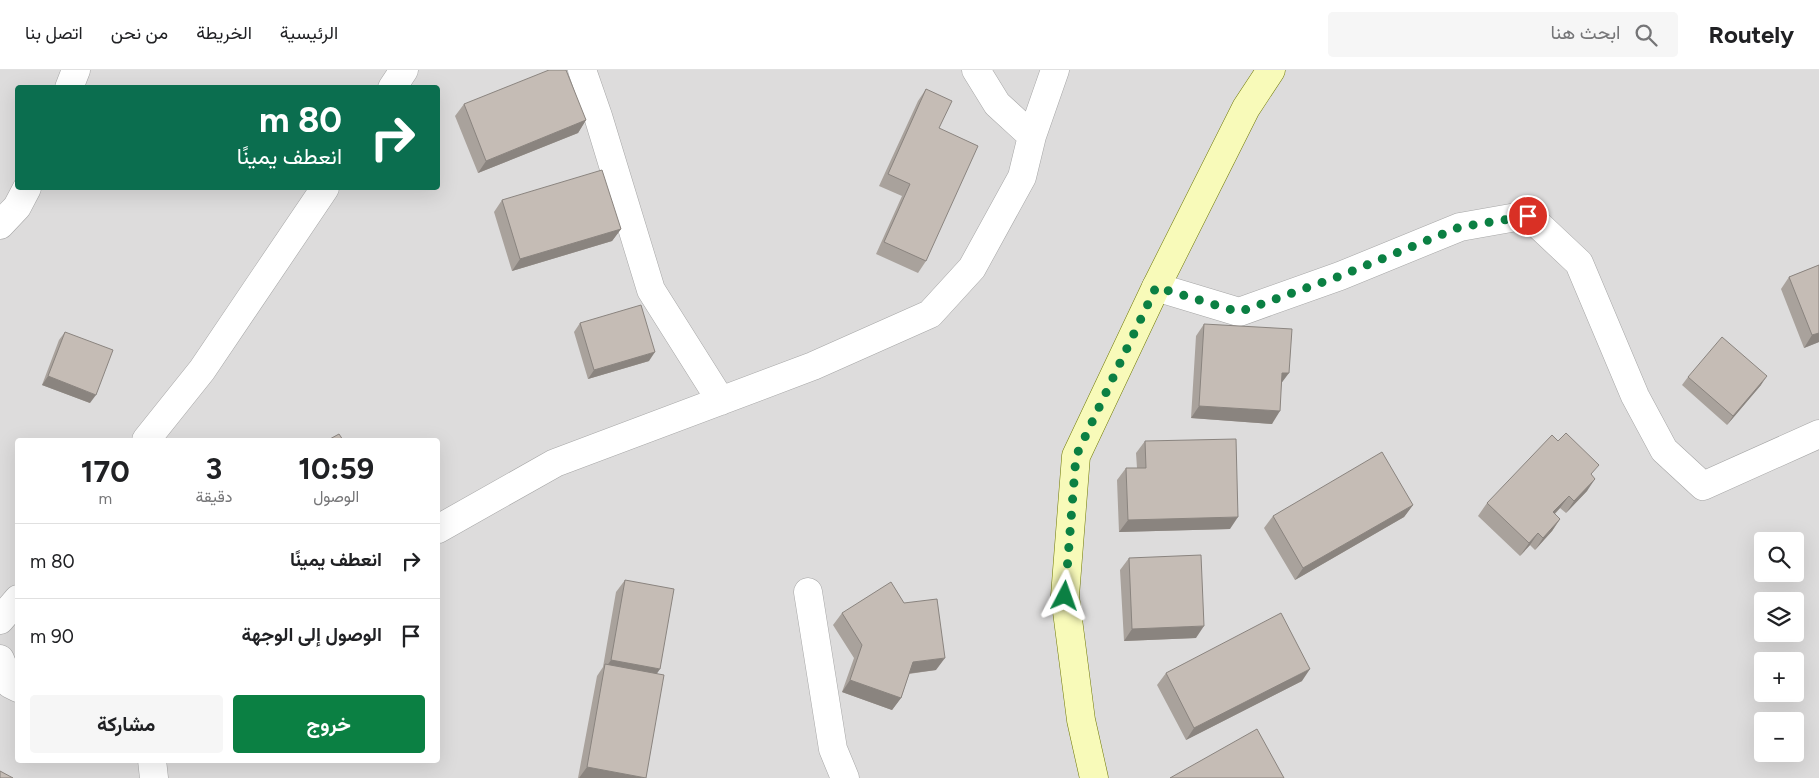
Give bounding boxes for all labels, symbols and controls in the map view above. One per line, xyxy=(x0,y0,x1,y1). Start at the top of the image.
search box xyxy=(1328,12,1678,57)
text: Routely xyxy=(1708,20,1794,49)
text: ابحث هنا xyxy=(1551,21,1620,44)
icon: search xyxy=(1632,21,1660,49)
text: اتصل بنا xyxy=(25,22,83,44)
text: من نحن xyxy=(111,22,168,44)
text: الخريطة xyxy=(196,22,252,44)
text: الرئيسية xyxy=(280,22,338,44)
text: 80 m xyxy=(259,99,342,141)
icon: right xyxy=(360,105,425,170)
text: انعطف يمينًا xyxy=(237,143,342,170)
pin xyxy=(1507,195,1549,237)
icon: arrive xyxy=(1514,202,1542,230)
text: 3 xyxy=(206,450,222,487)
text: 10:59 xyxy=(298,450,374,487)
text: 170 xyxy=(81,453,130,490)
text: دقيقة xyxy=(195,487,232,506)
text: الوصول xyxy=(313,487,359,506)
text: m xyxy=(98,489,112,508)
map controls xyxy=(1754,532,1804,762)
button: search xyxy=(1754,532,1804,582)
icon: right xyxy=(397,547,425,575)
text: انعطف يمينًا xyxy=(290,548,382,571)
text: 80 m xyxy=(30,550,75,573)
position arrow xyxy=(1038,569,1090,621)
button: layers xyxy=(1754,592,1804,642)
icon: arrive xyxy=(397,622,425,650)
text: الوصول إلى الوجهة xyxy=(242,623,382,646)
text: 90 m xyxy=(30,625,74,648)
button: + xyxy=(1754,652,1804,702)
button: مشاركة xyxy=(30,695,223,753)
button: خروج xyxy=(233,695,425,753)
button: − xyxy=(1754,712,1804,762)

